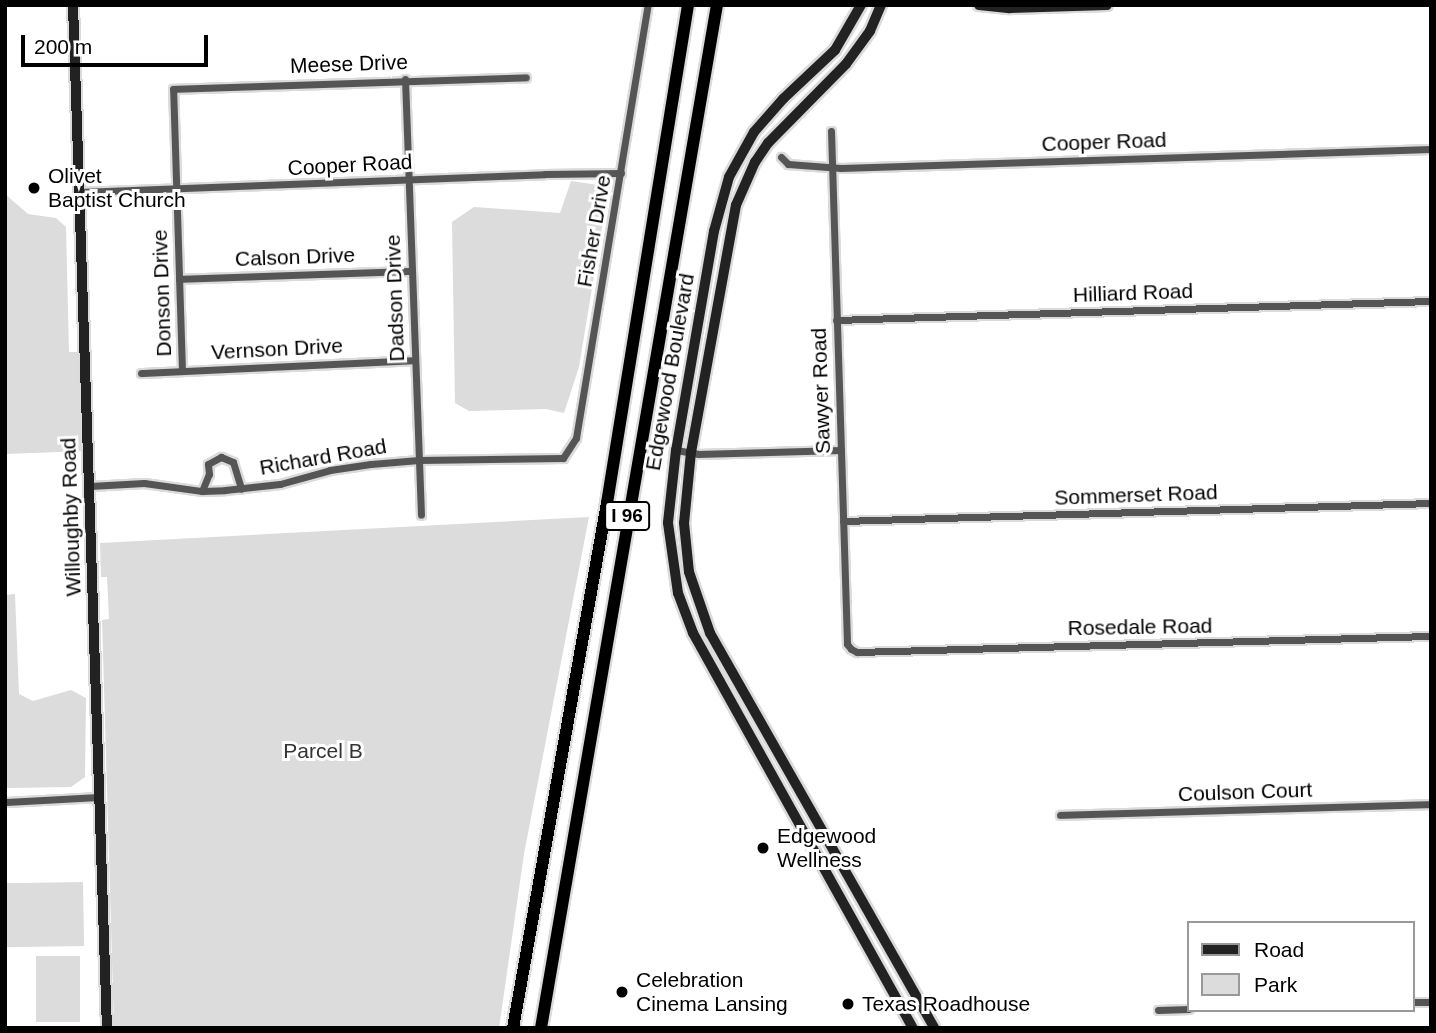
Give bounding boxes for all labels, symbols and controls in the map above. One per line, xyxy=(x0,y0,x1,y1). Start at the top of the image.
scale bar xyxy=(24,21,212,65)
text: 200 m xyxy=(34,35,92,58)
street label: Meese Drive xyxy=(290,49,408,79)
street label: Cooper Road xyxy=(1041,127,1167,157)
street label: Cooper Road xyxy=(287,149,413,181)
place label: Olivet Baptist Church xyxy=(48,163,186,213)
street label: Fisher Drive xyxy=(572,173,616,289)
marker: Olivet Baptist Church xyxy=(26,180,42,196)
street label: Donson Drive xyxy=(147,229,177,357)
street label: Dadson Drive xyxy=(380,234,410,362)
street label: Calson Drive xyxy=(234,242,356,272)
street label: Edgewood Boulevard xyxy=(640,272,700,472)
street label: Hilliard Road xyxy=(1072,278,1194,308)
street label: Sawyer Road xyxy=(806,328,836,454)
street label: Vernson Drive xyxy=(210,333,344,365)
street label: Richard Road xyxy=(258,433,388,481)
street label: Willoughby Road xyxy=(56,437,86,597)
street label: Sommerset Road xyxy=(1054,480,1218,510)
road number: I 96 xyxy=(602,500,652,531)
street label: Rosedale Road xyxy=(1067,613,1213,641)
park label: Parcel B xyxy=(283,738,363,764)
street label: Coulson Court xyxy=(1177,777,1313,807)
place label: Edgewood Wellness xyxy=(777,823,876,873)
marker: Edgewood Wellness xyxy=(755,840,771,856)
legend xyxy=(1188,921,1415,1012)
text: Road xyxy=(1254,938,1304,961)
place label: Celebration Cinema Lansing xyxy=(636,967,788,1017)
text: Park xyxy=(1254,973,1297,996)
marker: Celebration Cinema Lansing xyxy=(614,984,630,1000)
place label: Texas Roadhouse xyxy=(862,991,1030,1017)
marker: Texas Roadhouse xyxy=(840,996,856,1012)

